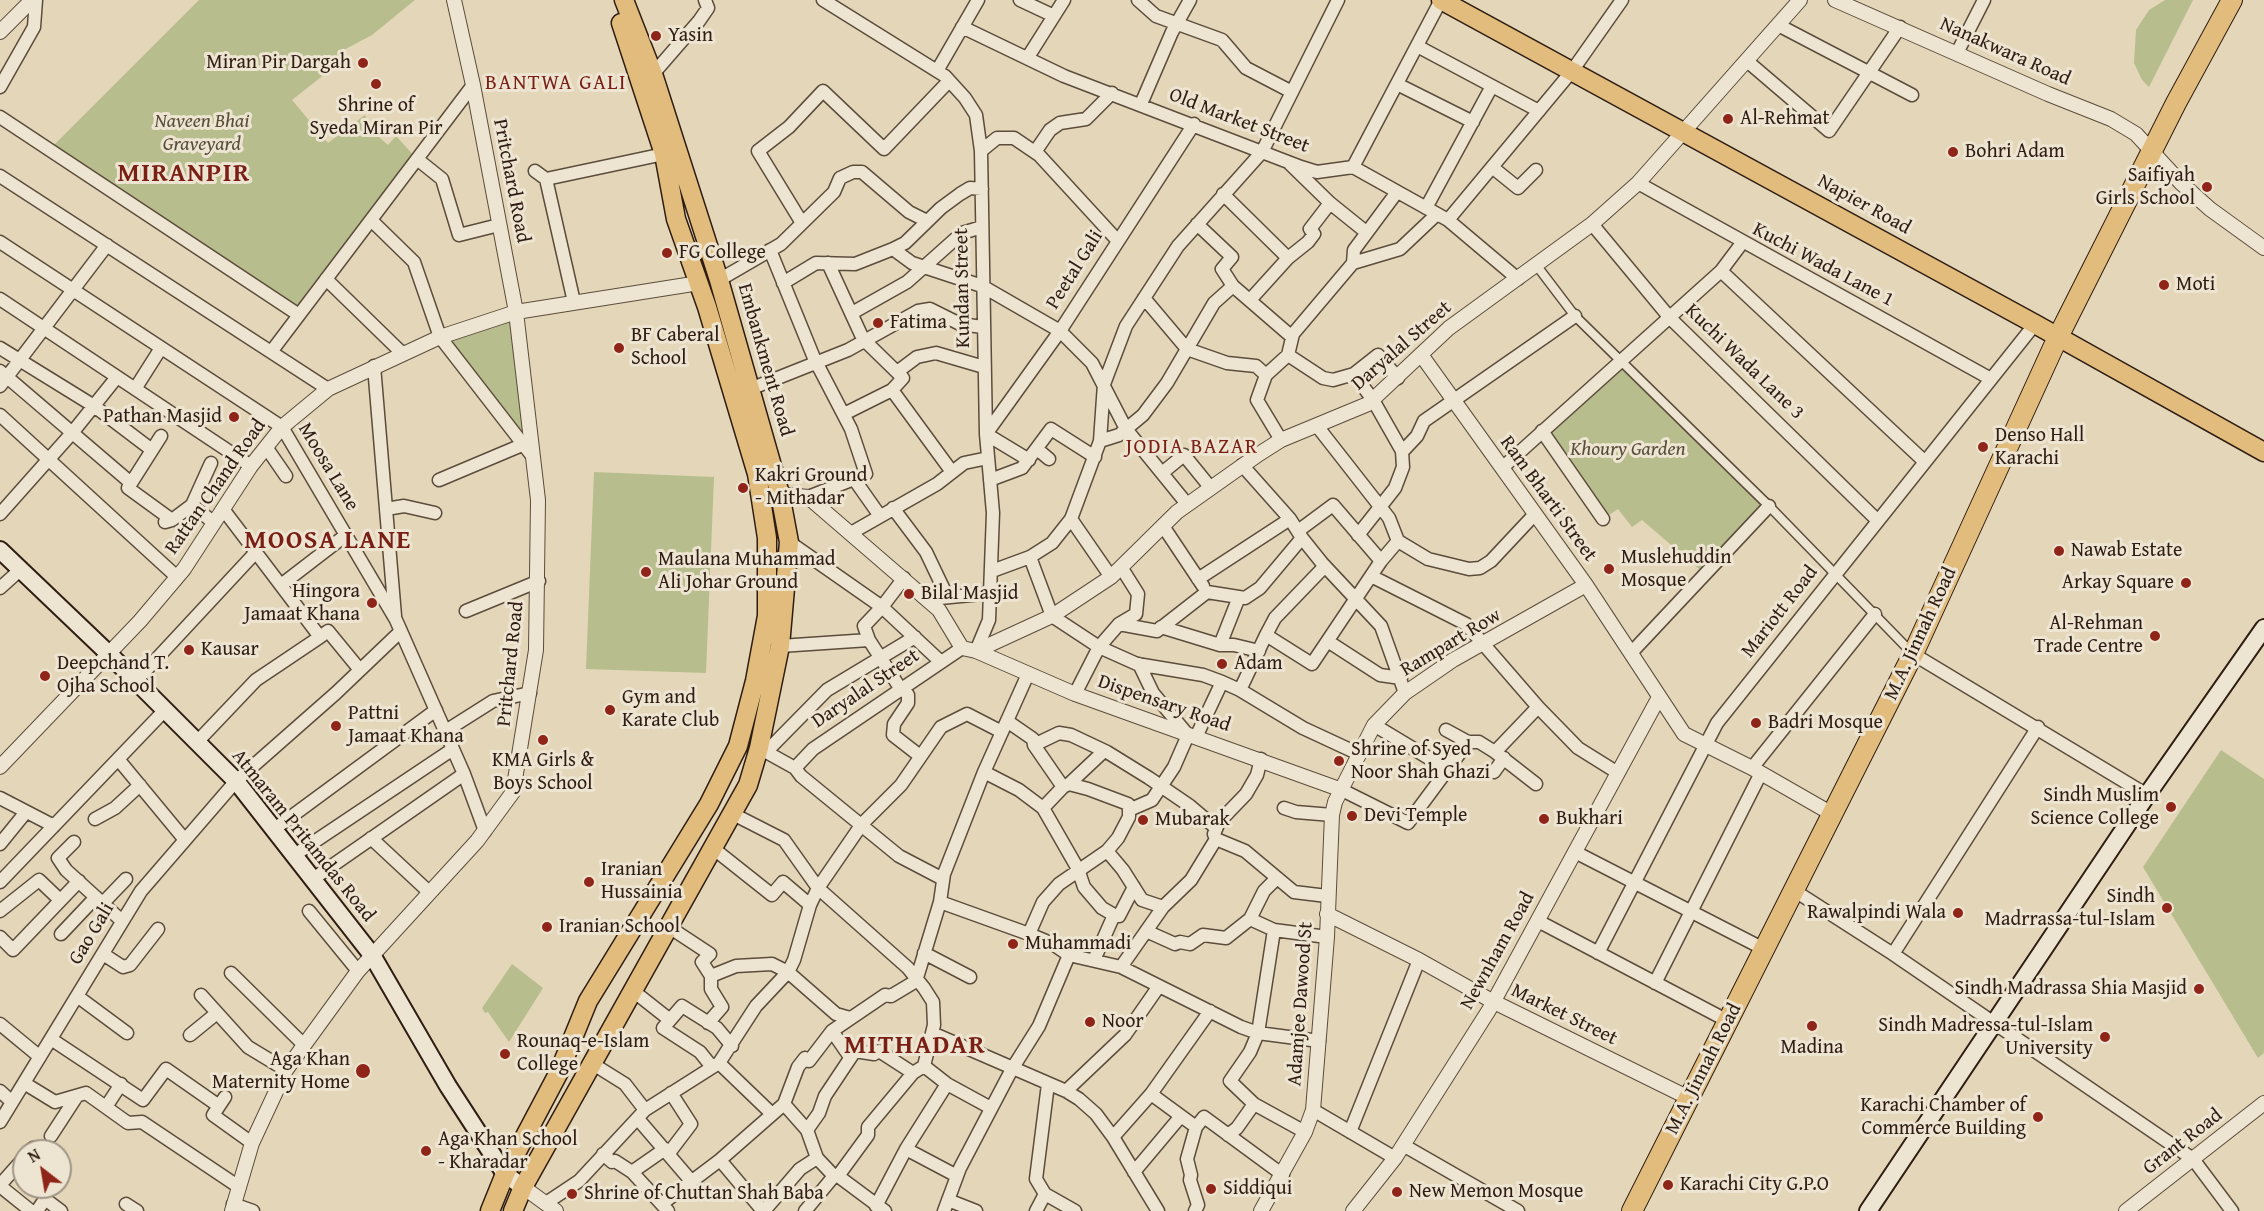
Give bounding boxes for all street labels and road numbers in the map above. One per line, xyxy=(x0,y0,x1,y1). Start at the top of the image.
street label: Nanakwara Road xyxy=(1936,12,2074,92)
street label: Old Market Street xyxy=(1166,83,1312,159)
street label: Pritchard Road xyxy=(487,117,535,245)
street label: Napier Road xyxy=(1813,170,1915,240)
street label: Kuchi Wada Lane 1 xyxy=(1748,218,1898,312)
street label: Peetal Gali xyxy=(1041,226,1109,314)
street label: Kundan Street xyxy=(950,228,976,348)
street label: Embankment Road xyxy=(732,281,798,439)
street label: Daryalal Street xyxy=(1347,296,1457,396)
street label: Kuchi Wada Lane 3 xyxy=(1679,299,1809,425)
street label: Rattan Chand Road xyxy=(160,415,272,559)
street label: Moosa Lane xyxy=(292,419,364,515)
street label: Ram Bharti Street xyxy=(1494,431,1602,567)
street label: Mariott Road xyxy=(1737,561,1823,663)
street label: M.A. Jinnah Road xyxy=(1880,564,1962,704)
street label: Pritchard Road xyxy=(492,600,530,728)
street label: Rampart Row xyxy=(1396,604,1506,682)
street label: Daryalal Street xyxy=(808,644,924,734)
street label: Dispensary Road xyxy=(1094,670,1234,738)
street label: Atmaram Pritamdas Road xyxy=(226,745,380,927)
street label: Newnham Road xyxy=(1456,888,1540,1014)
street label: Gao Gali xyxy=(64,899,120,969)
street label: Adamjee Dawood St xyxy=(1283,921,1319,1087)
street label: Market Street xyxy=(1507,979,1621,1051)
street label: M.A. Jinnah Road xyxy=(1661,999,1747,1139)
street label: Grant Road xyxy=(2139,1104,2227,1180)

